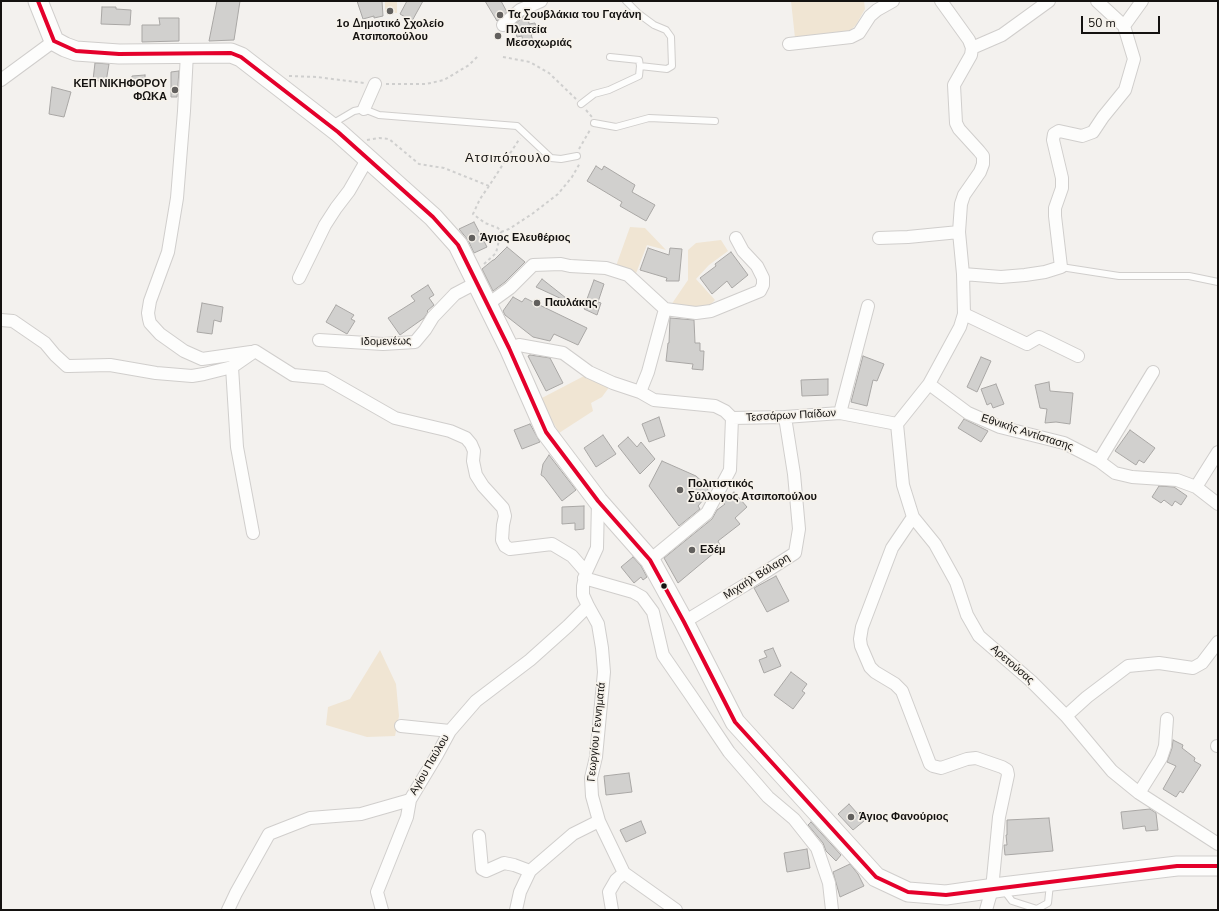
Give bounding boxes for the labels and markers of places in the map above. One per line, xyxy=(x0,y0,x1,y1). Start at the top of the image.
marker: 1ο Δημοτικό Σχολείο Ατσιποπούλου xyxy=(385,6,395,16)
place label: Τα Σουβλάκια του Γαγάνη xyxy=(508,8,642,22)
marker: Τα Σουβλάκια του Γαγάνη xyxy=(495,10,505,20)
place label: 1ο Δημοτικό Σχολείο Ατσιποπούλου xyxy=(336,17,444,43)
place label: Πλατεία Μεσοχωριάς xyxy=(506,23,572,49)
marker: Πλατεία Μεσοχωριάς xyxy=(493,31,503,41)
place label: ΚΕΠ ΝΙΚΗΦΟΡΟΥ ΦΩΚΑ xyxy=(73,77,167,103)
marker: ΚΕΠ ΝΙΚΗΦΟΡΟΥ ΦΩΚΑ xyxy=(170,85,180,95)
place label: Άγιος Ελευθέριος xyxy=(480,231,570,245)
marker: Άγιος Ελευθέριος xyxy=(467,233,477,243)
place label: Παυλάκης xyxy=(545,296,597,310)
marker: Παυλάκης xyxy=(532,298,542,308)
place label: Πολιτιστικός Σύλλογος Ατσιποπούλου xyxy=(688,477,817,503)
marker: Πολιτιστικός Σύλλογος Ατσιποπούλου xyxy=(675,485,685,495)
place label: Εδέμ xyxy=(700,543,725,557)
marker: Εδέμ xyxy=(687,545,697,555)
unlabelled marker xyxy=(659,581,669,591)
place label: Άγιος Φανούριος xyxy=(859,810,948,824)
marker: Άγιος Φανούριος xyxy=(846,812,856,822)

